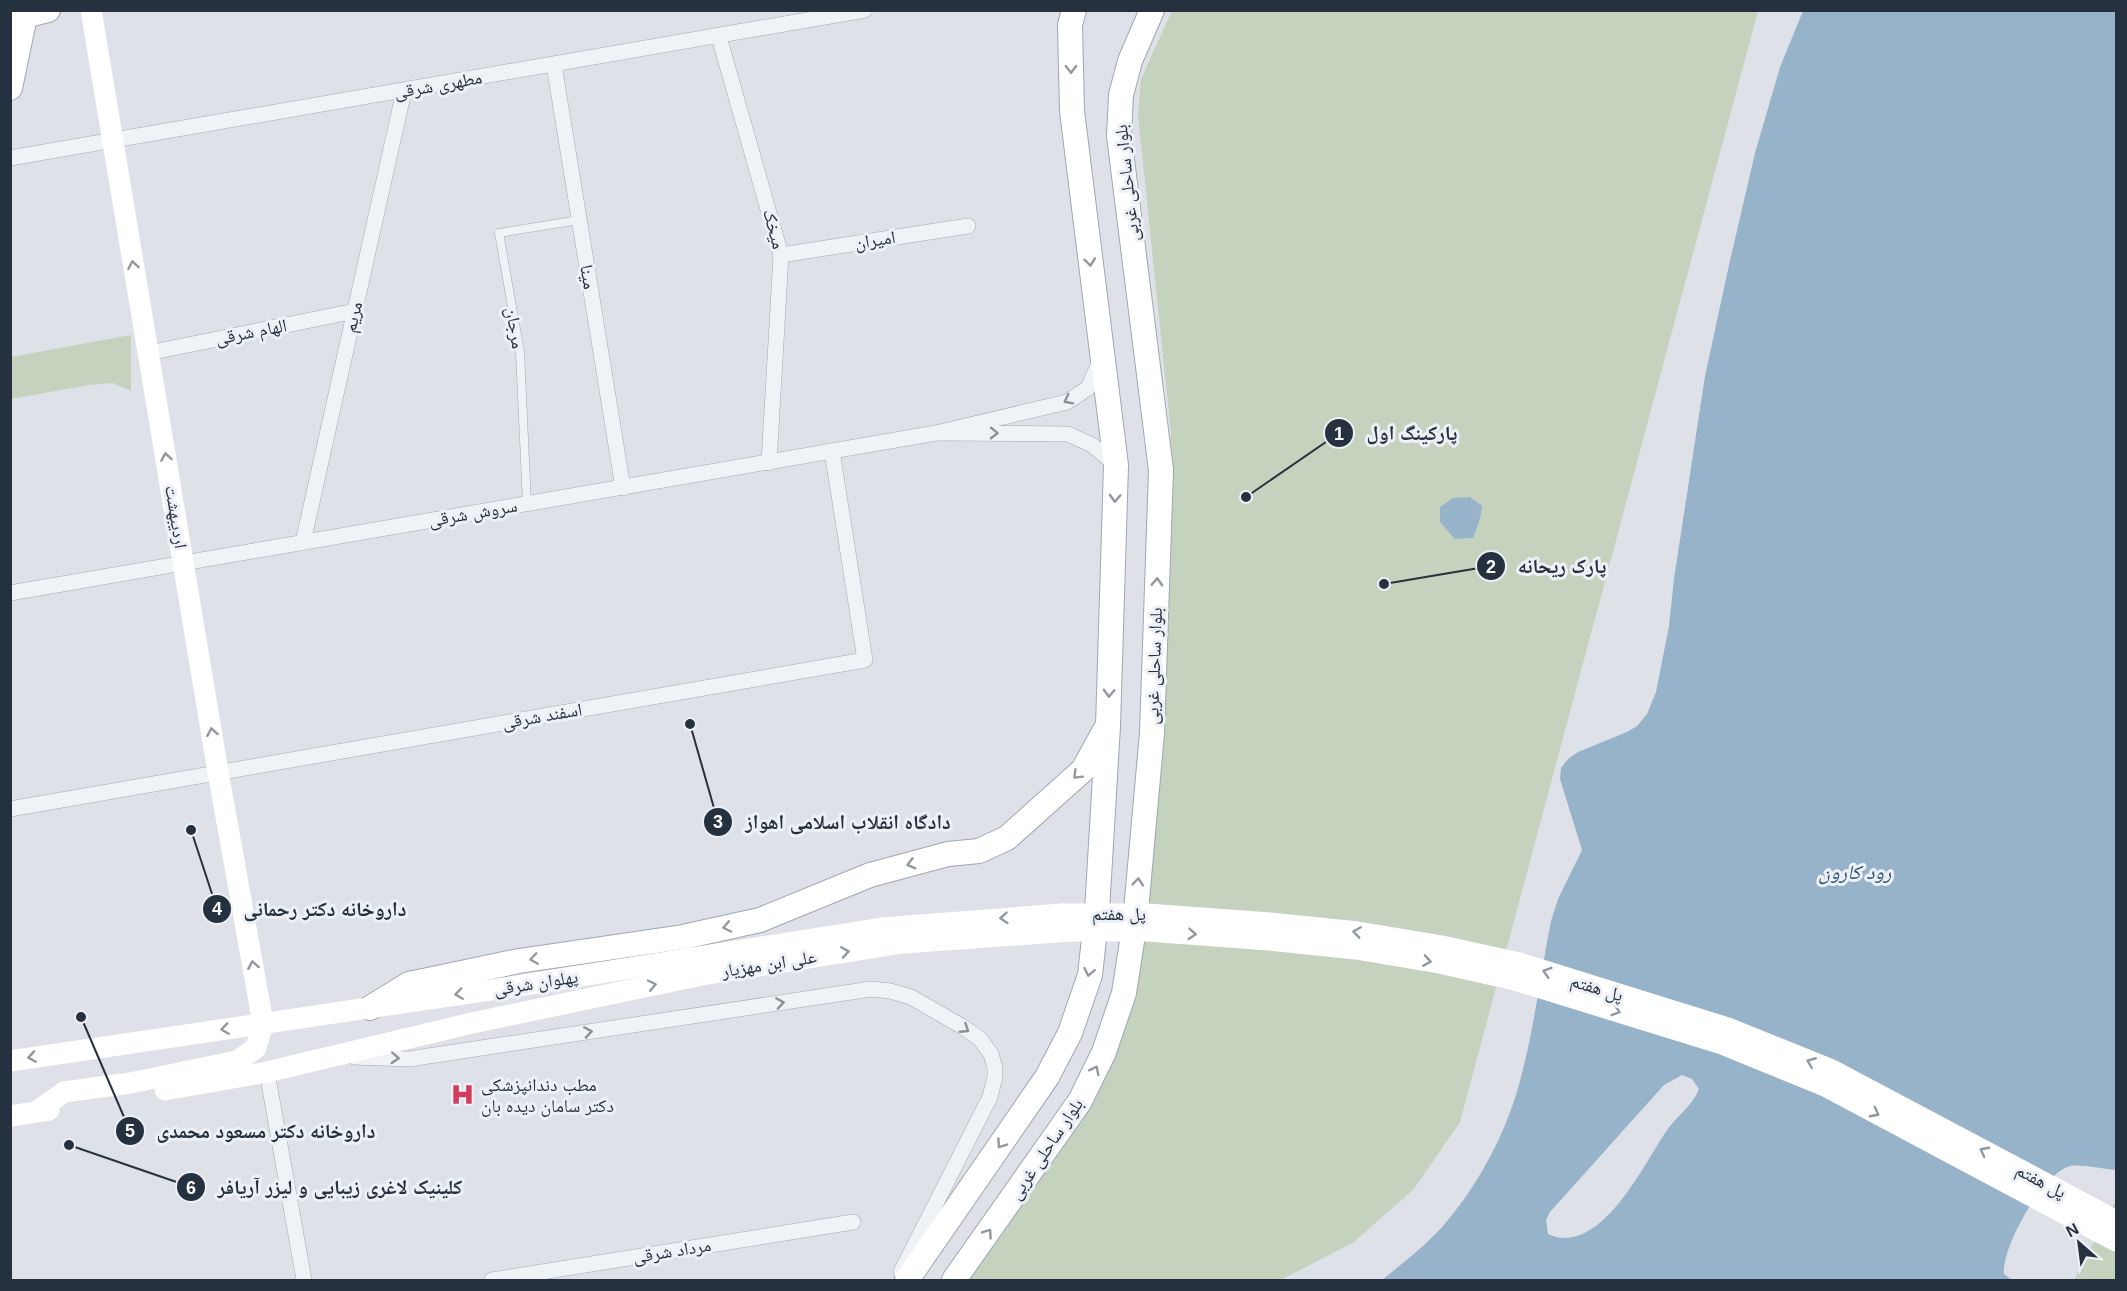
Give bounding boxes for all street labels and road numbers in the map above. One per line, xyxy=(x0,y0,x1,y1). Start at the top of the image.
street label: مطهری شرقی xyxy=(393,67,484,104)
street label: بلوار ساحلی غربی xyxy=(1111,123,1144,242)
street label: میخک xyxy=(759,207,789,251)
street label: امیران xyxy=(853,227,897,254)
street label: مینا xyxy=(576,263,600,291)
street label: مریم xyxy=(340,300,368,335)
street label: مرجان xyxy=(501,306,528,350)
street label: الهام شرقی xyxy=(214,315,289,351)
street label: اردیبهشت xyxy=(161,484,191,550)
street label: سروش شرقی xyxy=(427,495,519,532)
street label: بلوار ساحلی غربی xyxy=(1142,607,1167,725)
street label: اسفند شرقی xyxy=(500,699,584,734)
street label: پل هفتم xyxy=(1092,904,1146,926)
street label: علی ابن مهزیار xyxy=(719,947,818,983)
street label: پهلوان شرقی xyxy=(493,966,580,1001)
street label: پل هفتم xyxy=(1568,971,1626,1007)
street label: بلوار ساحلی غربی xyxy=(1005,1095,1088,1204)
street label: پل هفتم xyxy=(2012,1160,2069,1204)
street label: مرداد شرقی xyxy=(632,1235,713,1268)

